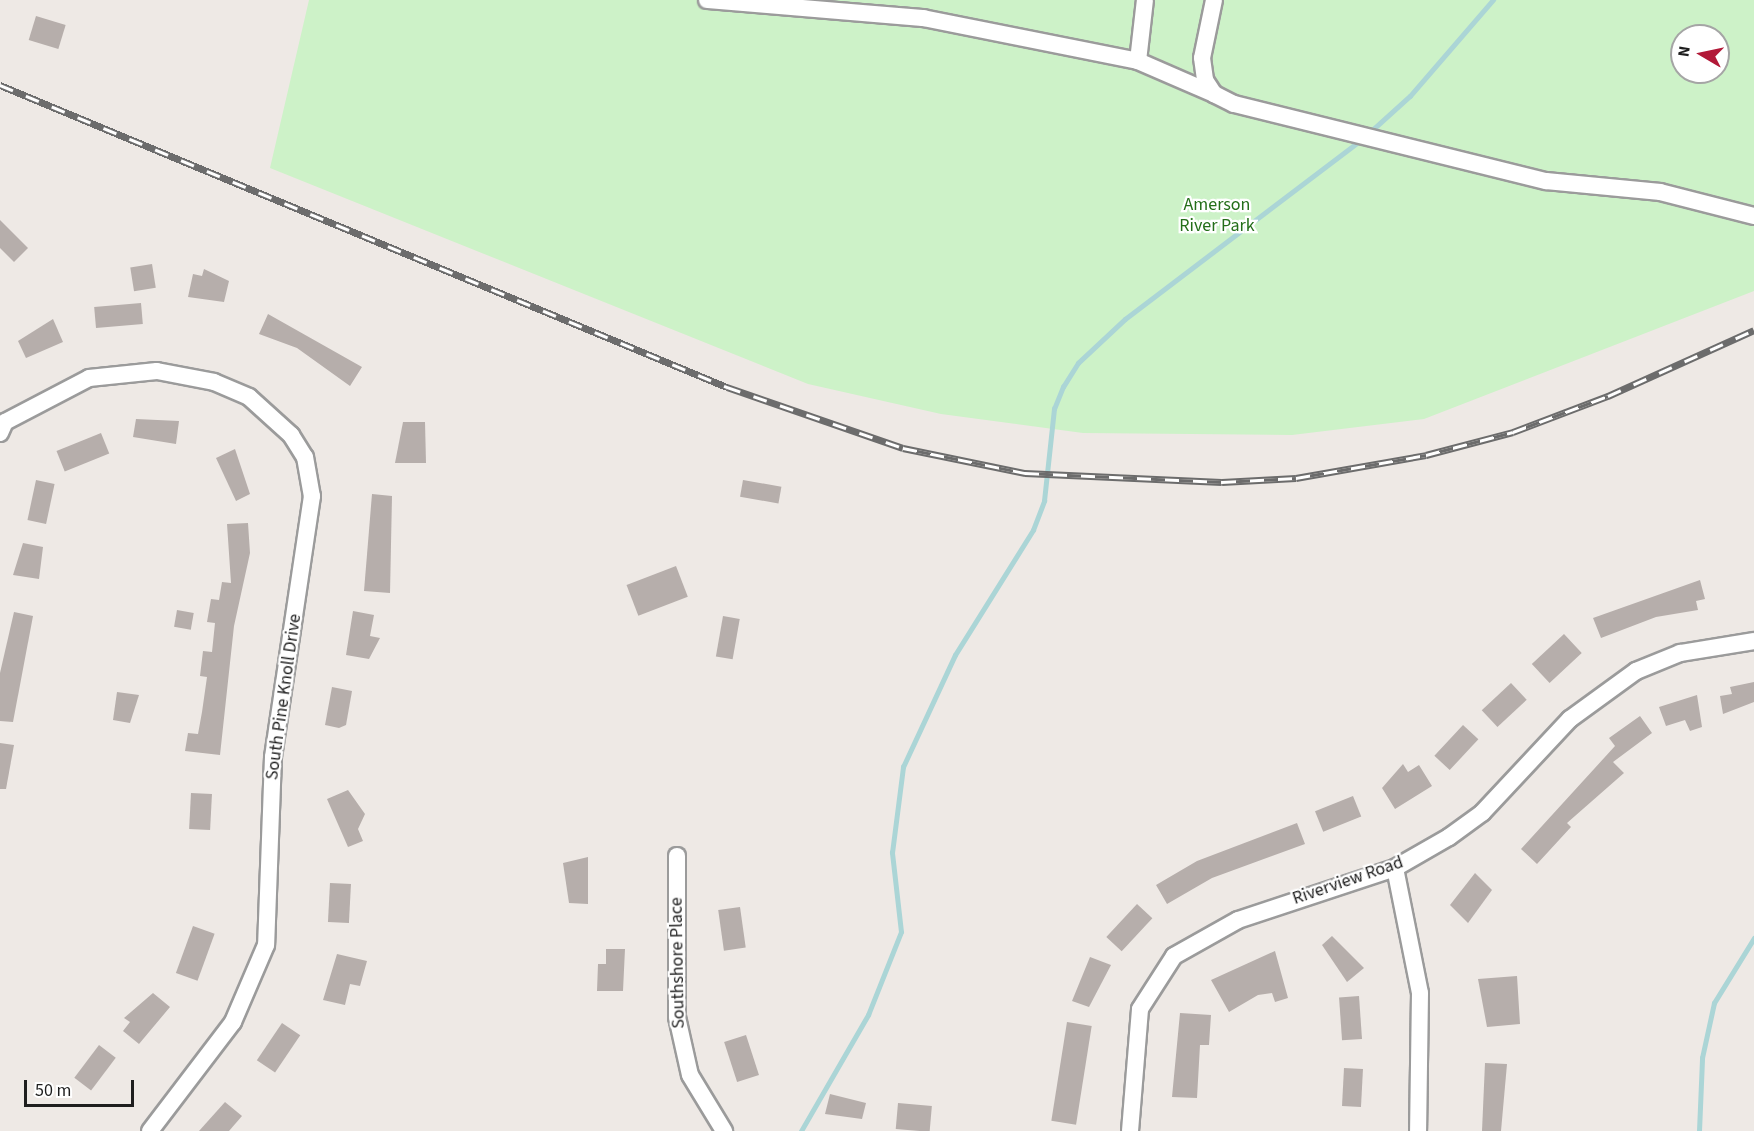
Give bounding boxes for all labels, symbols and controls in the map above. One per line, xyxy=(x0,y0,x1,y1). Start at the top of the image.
north arrow xyxy=(1670,24,1730,84)
text: N xyxy=(1672,45,1696,58)
park label: Amerson River Park xyxy=(1179,195,1255,238)
street label: South Pine Knoll Drive xyxy=(262,613,306,781)
street label: Riverview Road xyxy=(1290,852,1406,910)
street label: Southshore Place xyxy=(666,897,690,1029)
scale bar xyxy=(27,1068,136,1106)
text: 50 m xyxy=(35,1078,71,1103)

